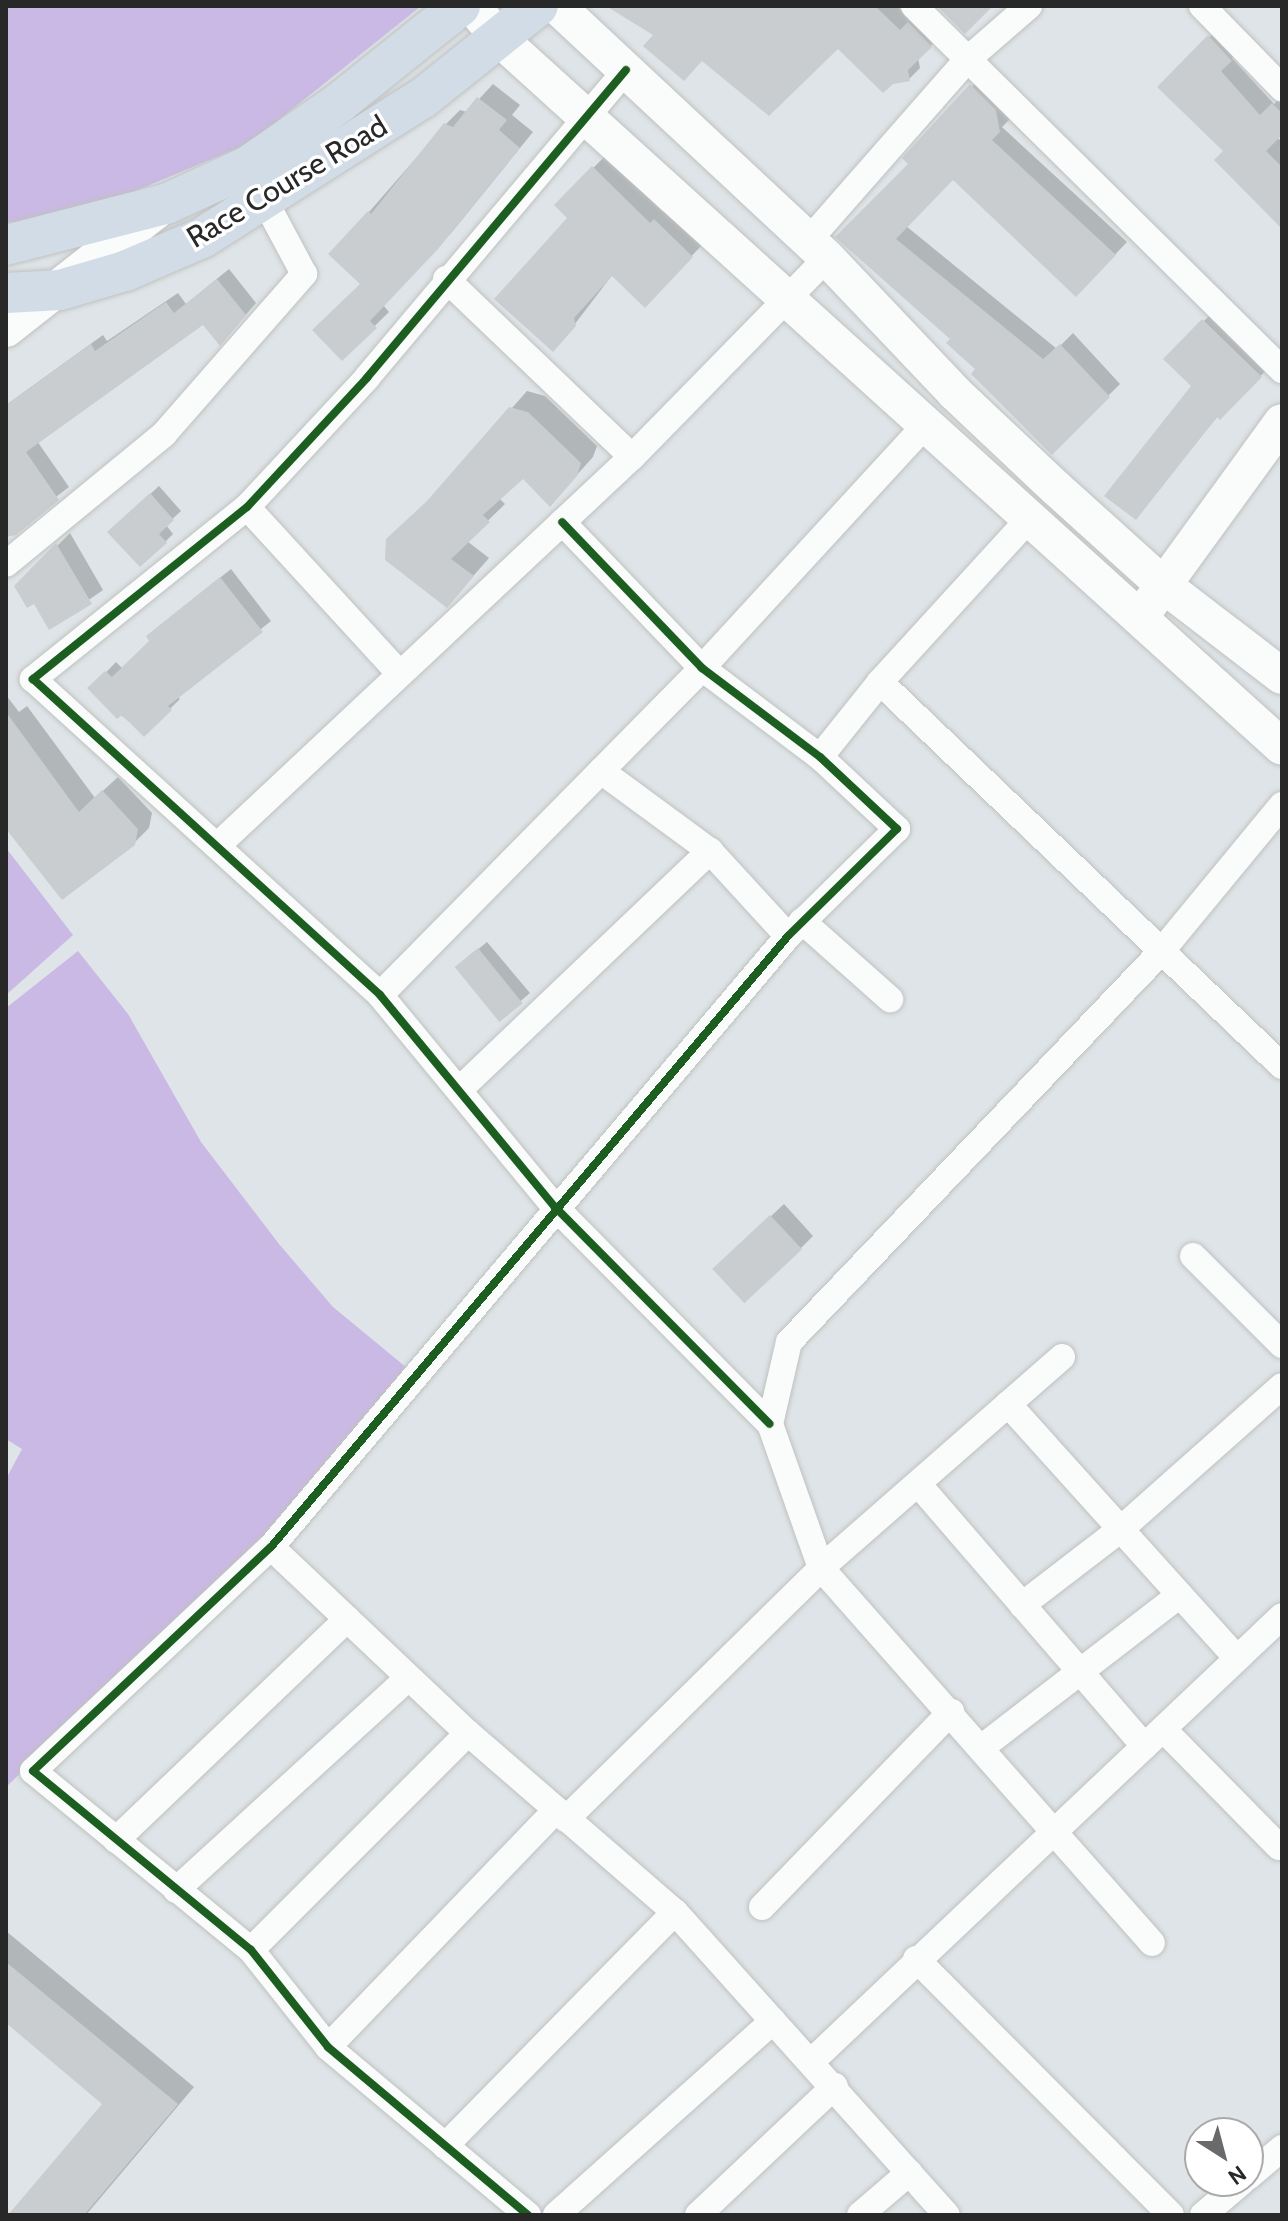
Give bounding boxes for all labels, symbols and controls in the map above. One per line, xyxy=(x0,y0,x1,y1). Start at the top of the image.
street label: Race Course Road xyxy=(180,108,394,256)
north arrow xyxy=(1184,2117,1264,2197)
text: N xyxy=(1223,2160,1251,2191)

